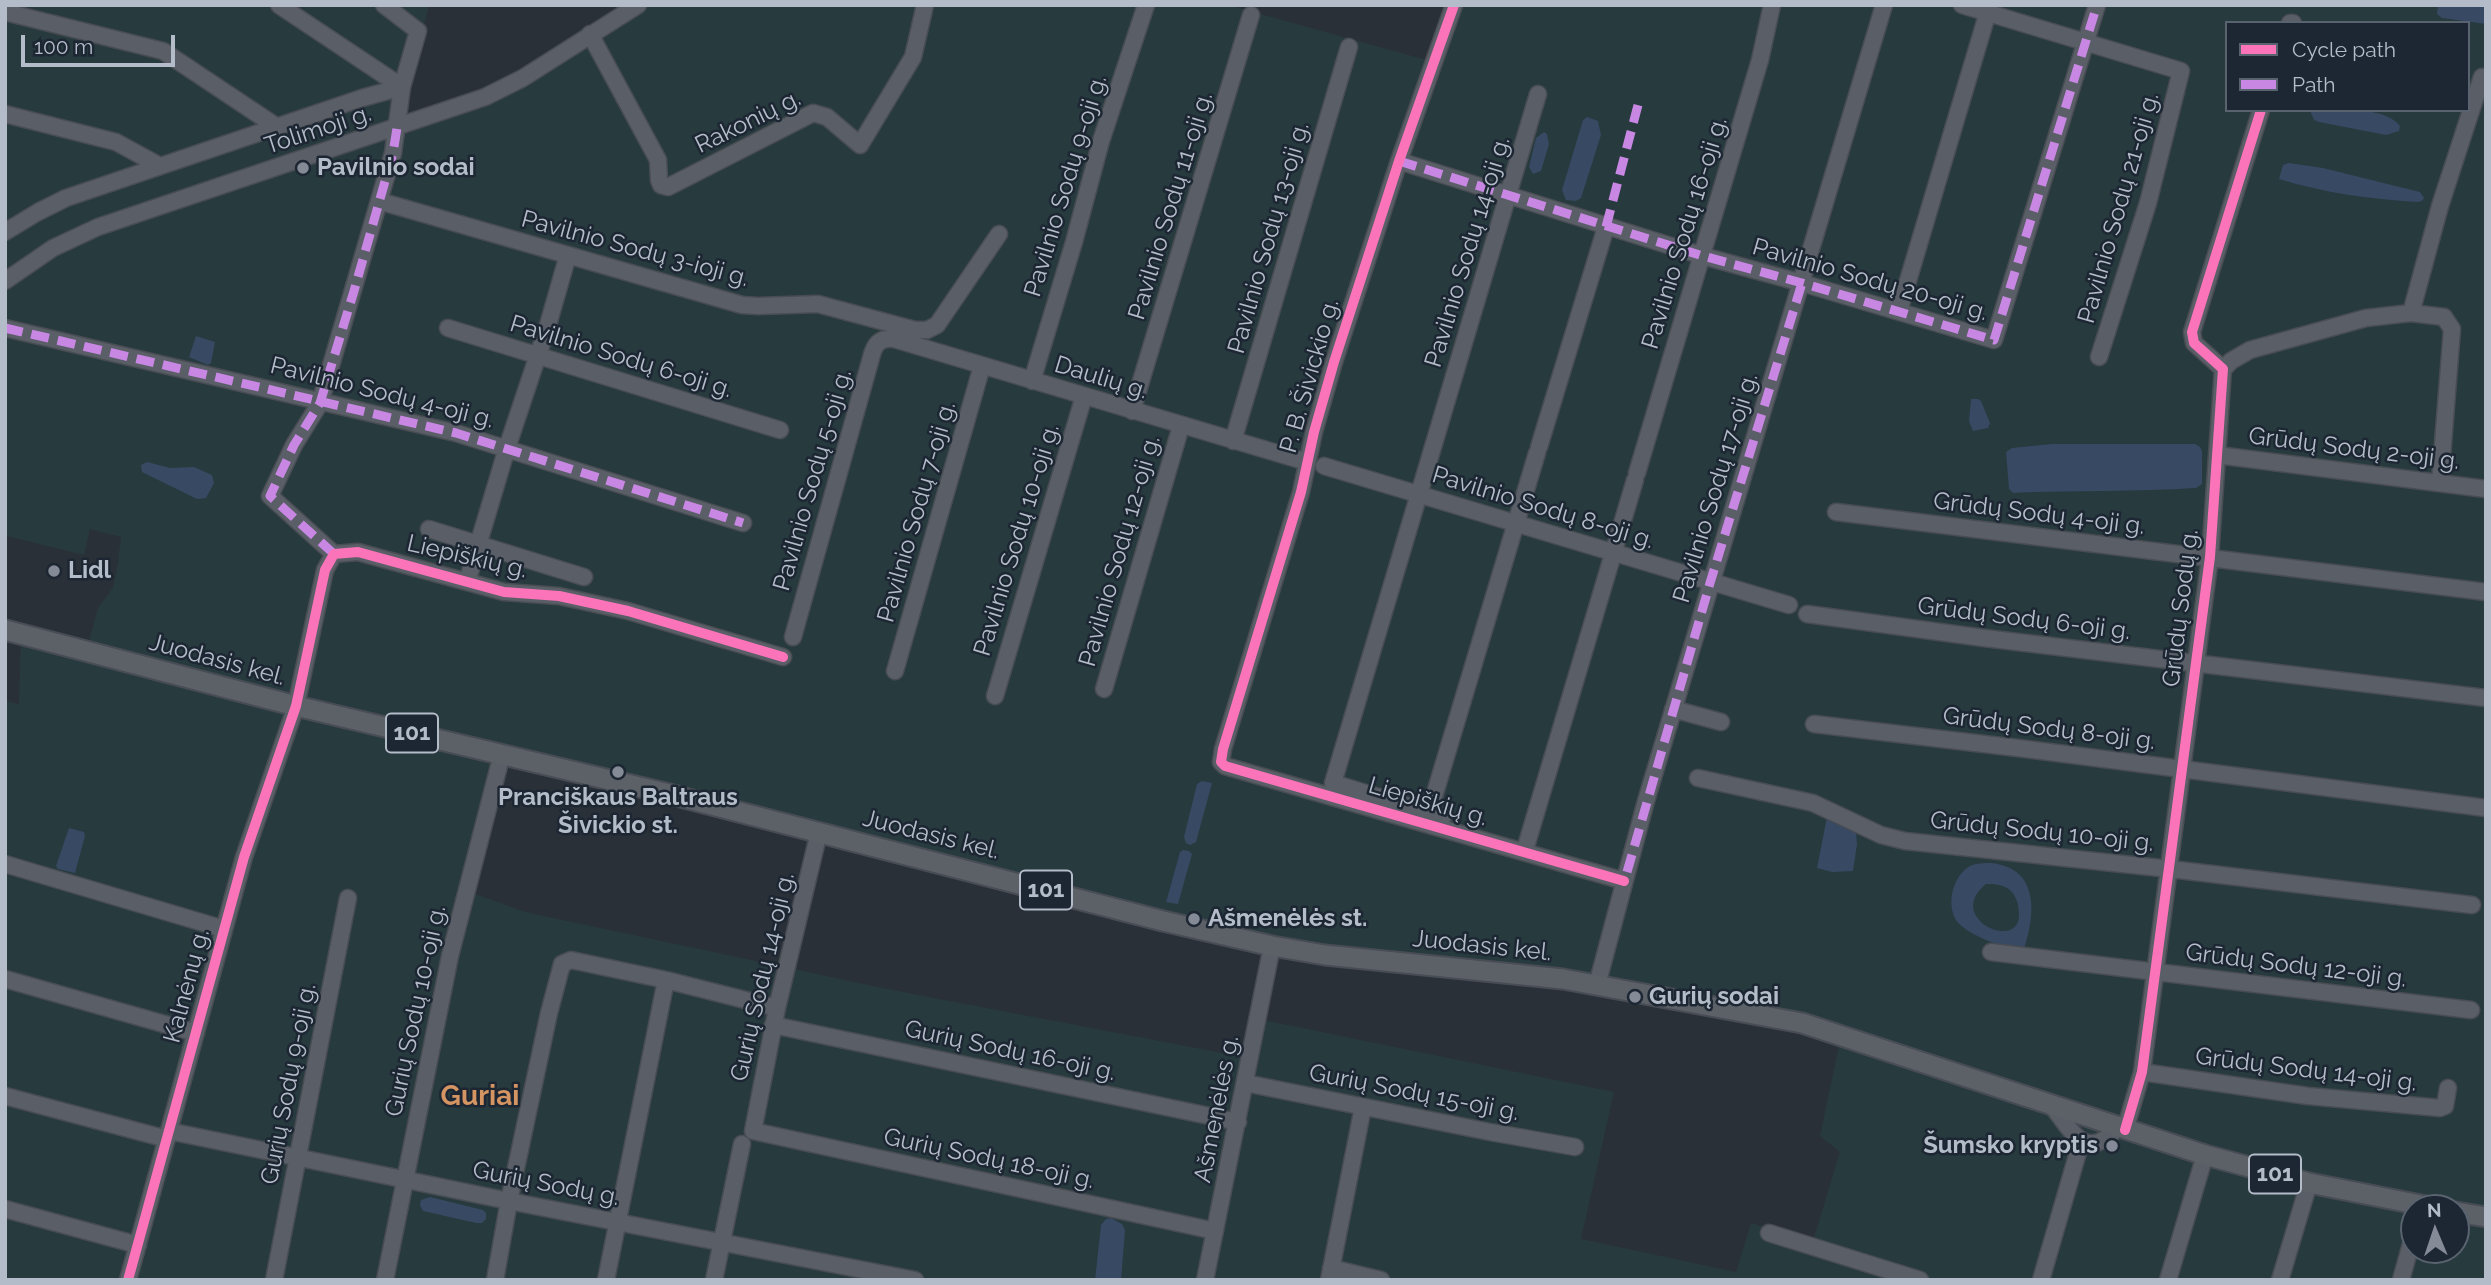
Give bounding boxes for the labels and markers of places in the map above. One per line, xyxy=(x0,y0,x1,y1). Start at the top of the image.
place label: Pavilnio sodai xyxy=(317,154,475,182)
marker: Pavilnio sodai xyxy=(295,160,311,176)
place label: Lidl xyxy=(68,557,111,585)
marker: Lidl xyxy=(46,563,62,579)
marker: Pranciškaus Baltraus Šivickio st. xyxy=(610,764,626,780)
place label: Pranciškaus Baltraus Šivickio st. xyxy=(498,784,738,840)
place label: Ašmenėlės st. xyxy=(1208,905,1367,933)
marker: Ašmenėlės st. xyxy=(1186,911,1202,927)
place label: Gurių sodai xyxy=(1649,983,1779,1011)
marker: Gurių sodai xyxy=(1627,989,1643,1005)
place label: Šumsko kryptis xyxy=(1923,1132,2098,1160)
marker: Šumsko kryptis xyxy=(2104,1138,2120,1154)

